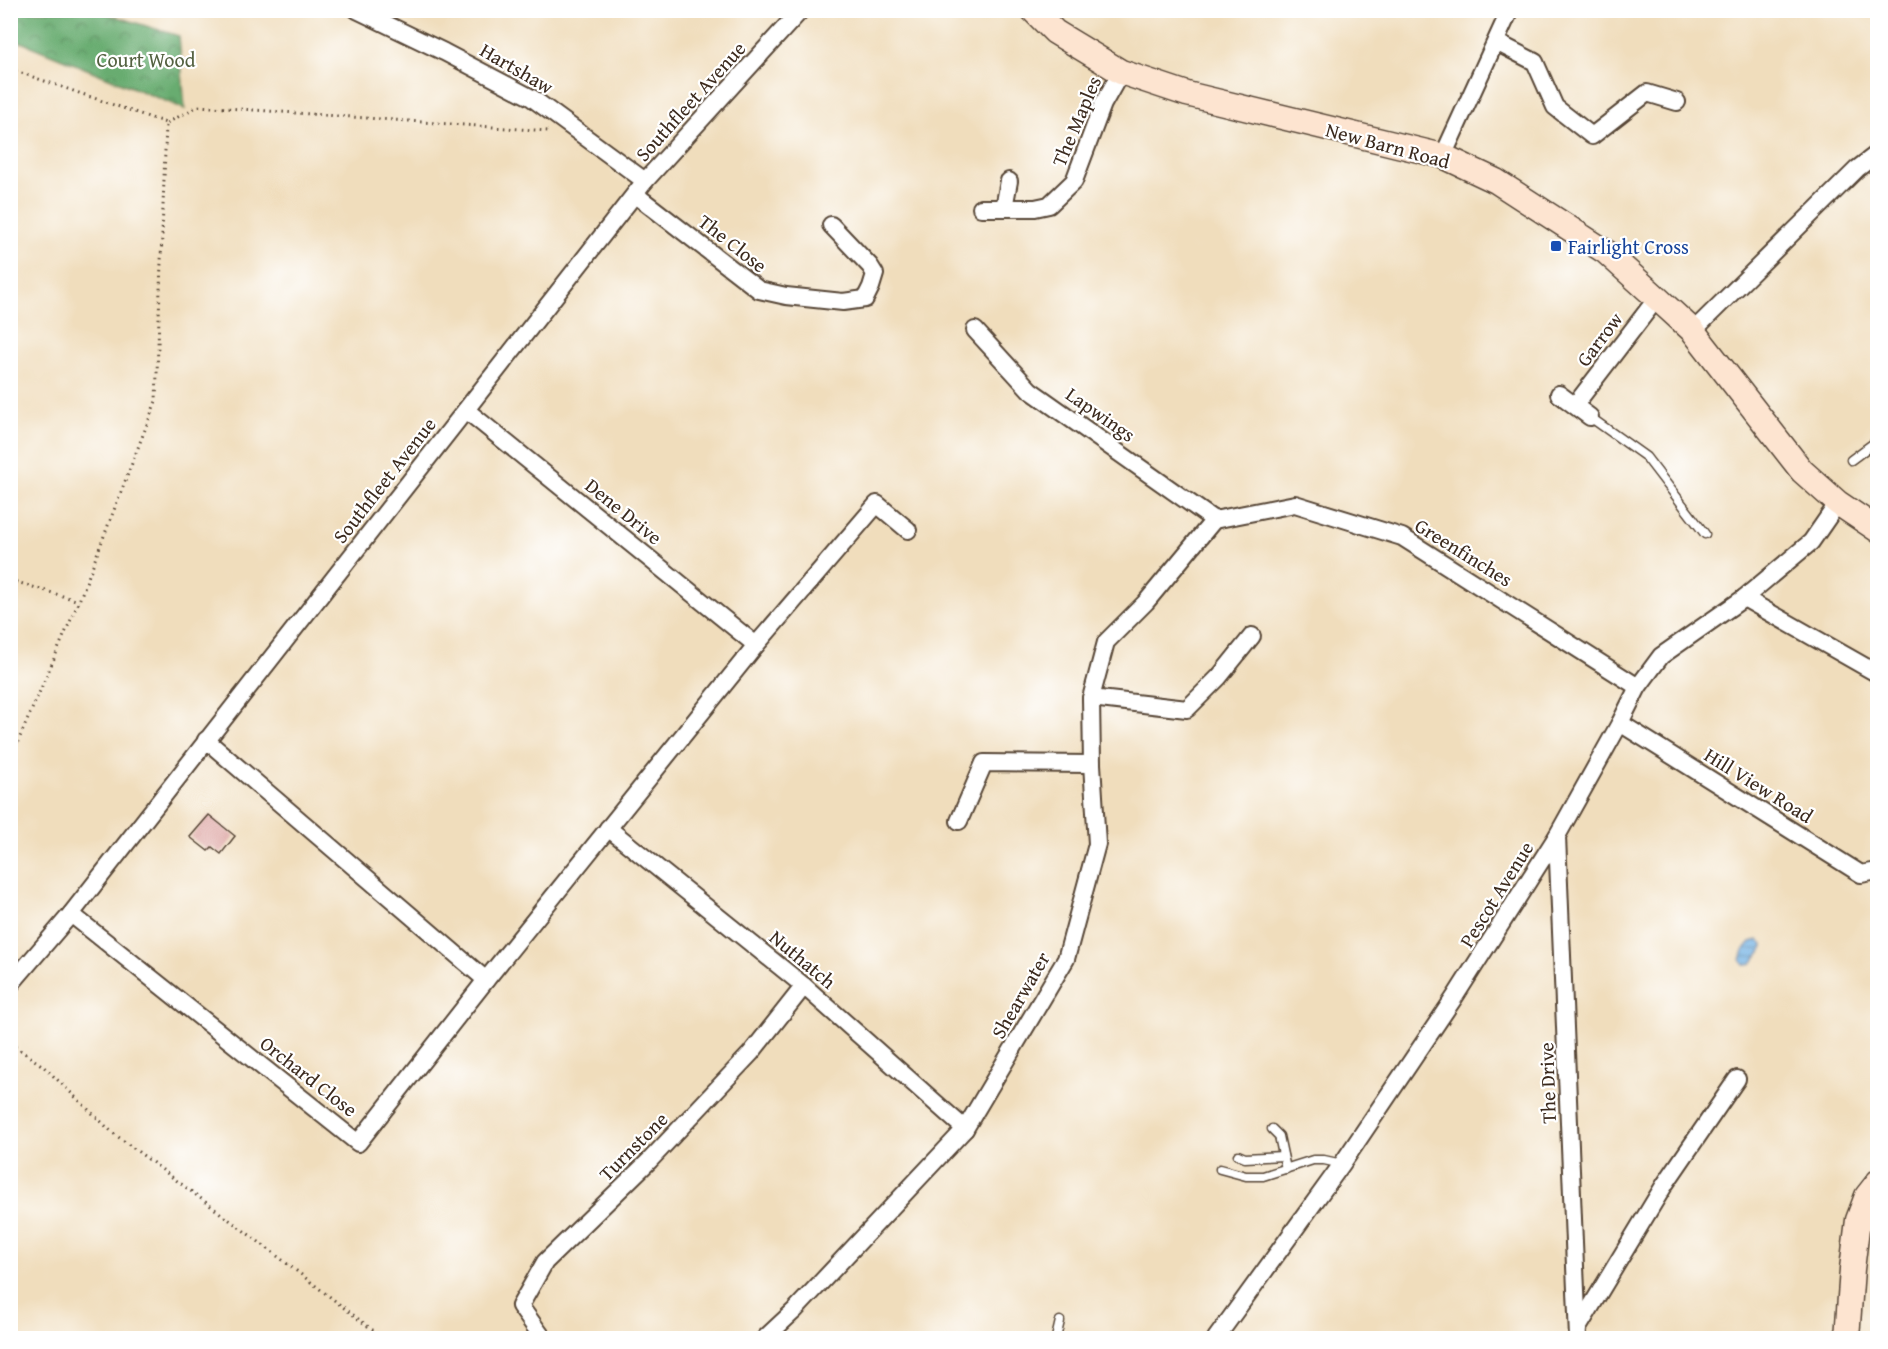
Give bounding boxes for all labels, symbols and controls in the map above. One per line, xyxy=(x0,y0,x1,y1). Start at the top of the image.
street label: Hartshaw xyxy=(475,35,560,101)
street label: Southfleet Avenue xyxy=(628,35,752,167)
park label: Court Wood xyxy=(97,45,196,74)
street label: The Maples xyxy=(1044,71,1108,171)
street label: New Barn Road xyxy=(1323,114,1454,176)
street label: The Close xyxy=(692,207,774,279)
place label: Fairlight Cross xyxy=(1568,232,1689,261)
marker: Fairlight Cross xyxy=(1549,239,1563,253)
street label: Garrow xyxy=(1569,305,1630,372)
street label: Lapwings xyxy=(1060,379,1142,449)
street label: Southfleet Avenue xyxy=(326,411,442,549)
street label: Dene Drive xyxy=(579,471,669,551)
street label: Greenfinches xyxy=(1410,511,1518,594)
street label: Hill View Road xyxy=(1699,740,1819,830)
street label: Pescot Avenue xyxy=(1452,835,1540,953)
street label: Nuthatch xyxy=(764,923,842,995)
street label: Shearwater xyxy=(983,946,1057,1044)
street label: Orchard Close xyxy=(254,1029,364,1123)
street label: The Drive xyxy=(1531,1042,1563,1124)
street label: Turnstone xyxy=(592,1105,674,1187)

